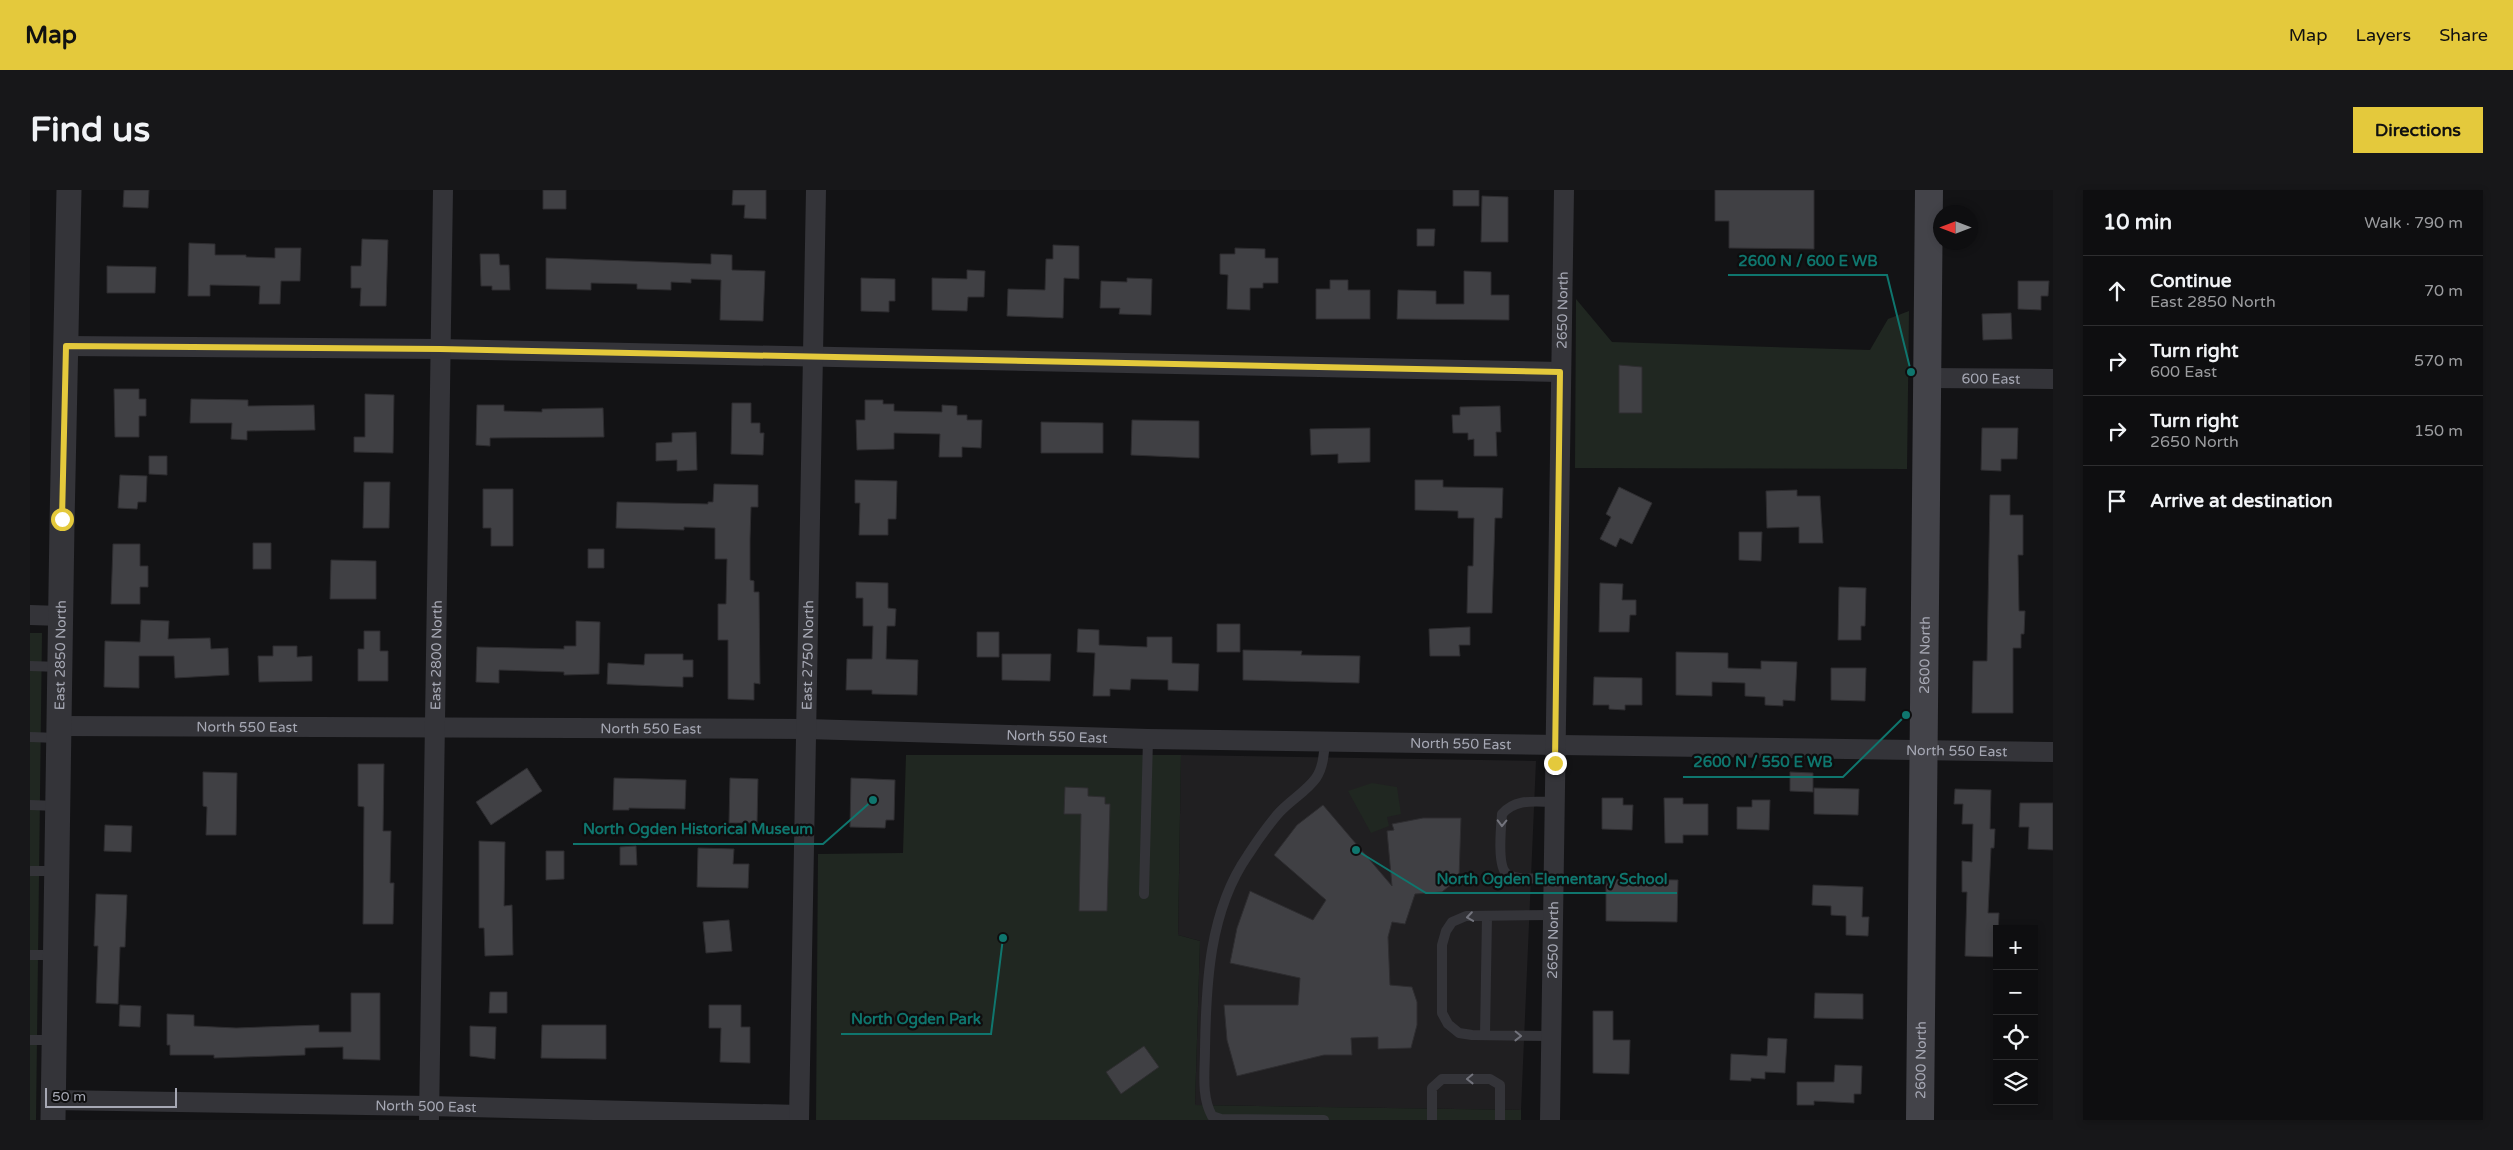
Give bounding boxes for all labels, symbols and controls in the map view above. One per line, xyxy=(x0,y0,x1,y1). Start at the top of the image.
text: Map xyxy=(25,21,77,50)
text: Map xyxy=(2289,24,2328,46)
text: Layers xyxy=(2356,24,2411,46)
text: Share xyxy=(2439,24,2488,46)
button: Directions xyxy=(2353,107,2483,153)
text: Find us xyxy=(30,109,150,151)
north arrow xyxy=(1933,205,1978,250)
text: 10 min xyxy=(2103,210,2172,235)
text: Walk · 790 m xyxy=(2364,213,2463,233)
callout: 2600 N / 600 E WB xyxy=(1728,245,1887,275)
text: 2600 N / 600 E WB xyxy=(1738,252,1878,270)
text: Continue xyxy=(2150,270,2232,292)
street label: 2650 North xyxy=(1554,271,1572,349)
icon: ahead xyxy=(2103,277,2131,305)
text: 70 m xyxy=(2424,281,2463,301)
text: East 2850 North xyxy=(2150,292,2276,312)
text: Turn right xyxy=(2150,340,2238,362)
icon: right xyxy=(2103,347,2131,375)
text: 570 m xyxy=(2414,351,2463,371)
text: 600 East xyxy=(2150,362,2217,382)
street label: 600 East xyxy=(1962,370,2021,388)
text: Turn right xyxy=(2150,410,2238,432)
icon: right xyxy=(2103,417,2131,445)
text: 150 m xyxy=(2414,421,2463,441)
text: 2650 North xyxy=(2150,432,2239,452)
icon: arrive xyxy=(2103,487,2131,515)
text: Arrive at destination xyxy=(2150,490,2333,512)
route start xyxy=(51,508,74,531)
street label: East 2850 North xyxy=(51,600,70,710)
street label: East 2800 North xyxy=(427,600,446,710)
street label: East 2750 North xyxy=(798,600,818,710)
street label: 2600 North xyxy=(1916,616,1934,694)
street label: North 550 East xyxy=(196,719,298,736)
street label: North 550 East xyxy=(600,720,702,738)
street label: North 550 East xyxy=(1006,727,1108,747)
street label: North 550 East xyxy=(1410,735,1512,753)
street label: North 550 East xyxy=(1906,742,2008,760)
callout: 2600 N / 550 E WB xyxy=(1683,747,1843,777)
route end xyxy=(1544,752,1567,775)
text: 2600 N / 550 E WB xyxy=(1693,753,1833,771)
callout: North Ogden Historical Museum xyxy=(573,814,823,844)
one-way arrow xyxy=(1496,819,1507,827)
text: North Ogden Historical Museum xyxy=(583,820,813,839)
callout: North Ogden Elementary School xyxy=(1426,863,1677,893)
text: North Ogden Elementary School xyxy=(1436,870,1668,889)
street label: 2650 North xyxy=(1544,901,1562,979)
one-way arrow xyxy=(1465,911,1473,922)
map controls xyxy=(1993,925,2038,1105)
button: + xyxy=(1993,925,2038,970)
button: − xyxy=(1993,970,2038,1015)
callout: North Ogden Park xyxy=(841,1004,991,1034)
text: North Ogden Park xyxy=(851,1010,981,1029)
button: locate xyxy=(1993,1015,2038,1060)
street label: 2600 North xyxy=(1912,1021,1930,1099)
one-way arrow xyxy=(1514,1031,1522,1041)
button: layers xyxy=(1993,1060,2038,1105)
one-way arrow xyxy=(1466,1074,1474,1084)
scale bar xyxy=(45,1085,178,1108)
text: 50 m xyxy=(52,1088,86,1105)
street label: North 500 East xyxy=(375,1097,477,1116)

